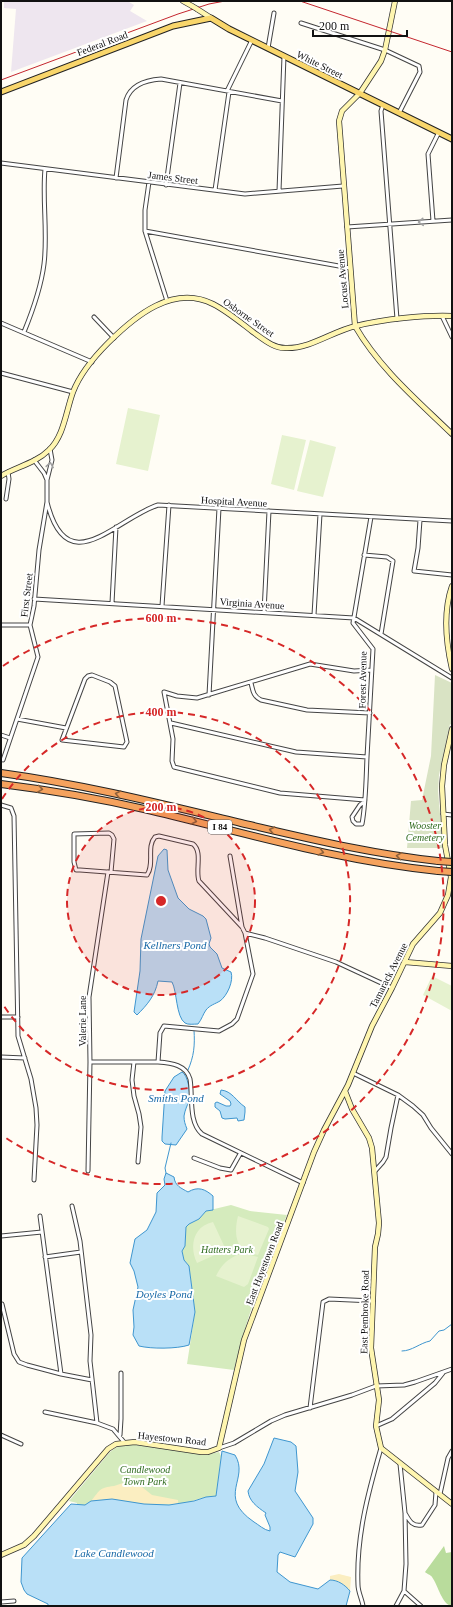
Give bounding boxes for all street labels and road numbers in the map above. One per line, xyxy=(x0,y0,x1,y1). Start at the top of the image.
street label: Federal Road xyxy=(75,29,129,58)
street label: White Street xyxy=(295,48,345,81)
street label: James Street xyxy=(147,169,199,186)
street label: Locust Avenue xyxy=(334,248,351,309)
street label: Osborne Street xyxy=(221,296,276,339)
street label: Hospital Avenue xyxy=(201,494,268,509)
street label: First Street xyxy=(18,572,35,618)
street label: Virginia Avenue xyxy=(219,596,285,611)
street label: Forest Avenue xyxy=(357,651,369,709)
road number: I 84 xyxy=(208,820,232,834)
street label: Tamarack Avenue xyxy=(367,940,410,1010)
street label: Valerie Lane xyxy=(77,995,88,1046)
street label: East Hayestown Road xyxy=(244,1220,285,1306)
street label: East Pembroke Road xyxy=(358,1270,371,1354)
street label: Hayestown Road xyxy=(137,1429,207,1448)

